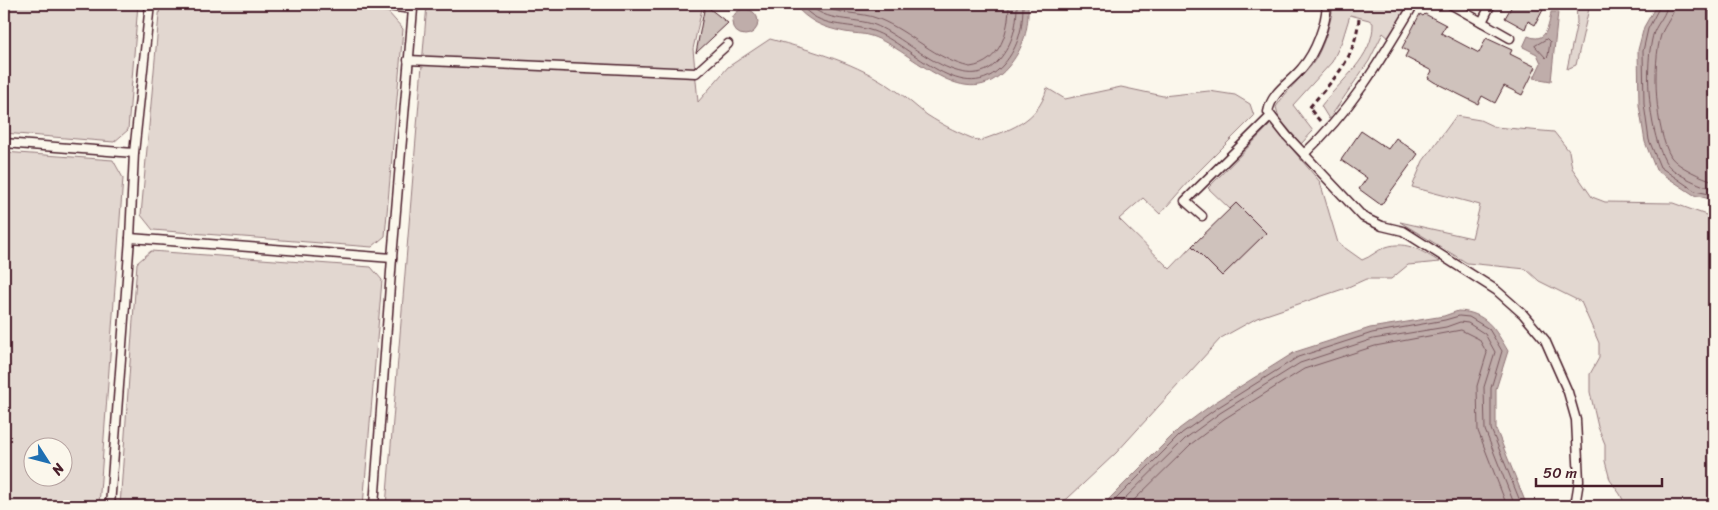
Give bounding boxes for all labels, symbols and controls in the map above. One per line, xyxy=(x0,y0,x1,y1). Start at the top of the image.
north arrow xyxy=(22,438,72,488)
scale bar xyxy=(1536,455,1662,487)
text: N xyxy=(45,457,72,481)
text: 50 m xyxy=(1543,460,1578,486)

